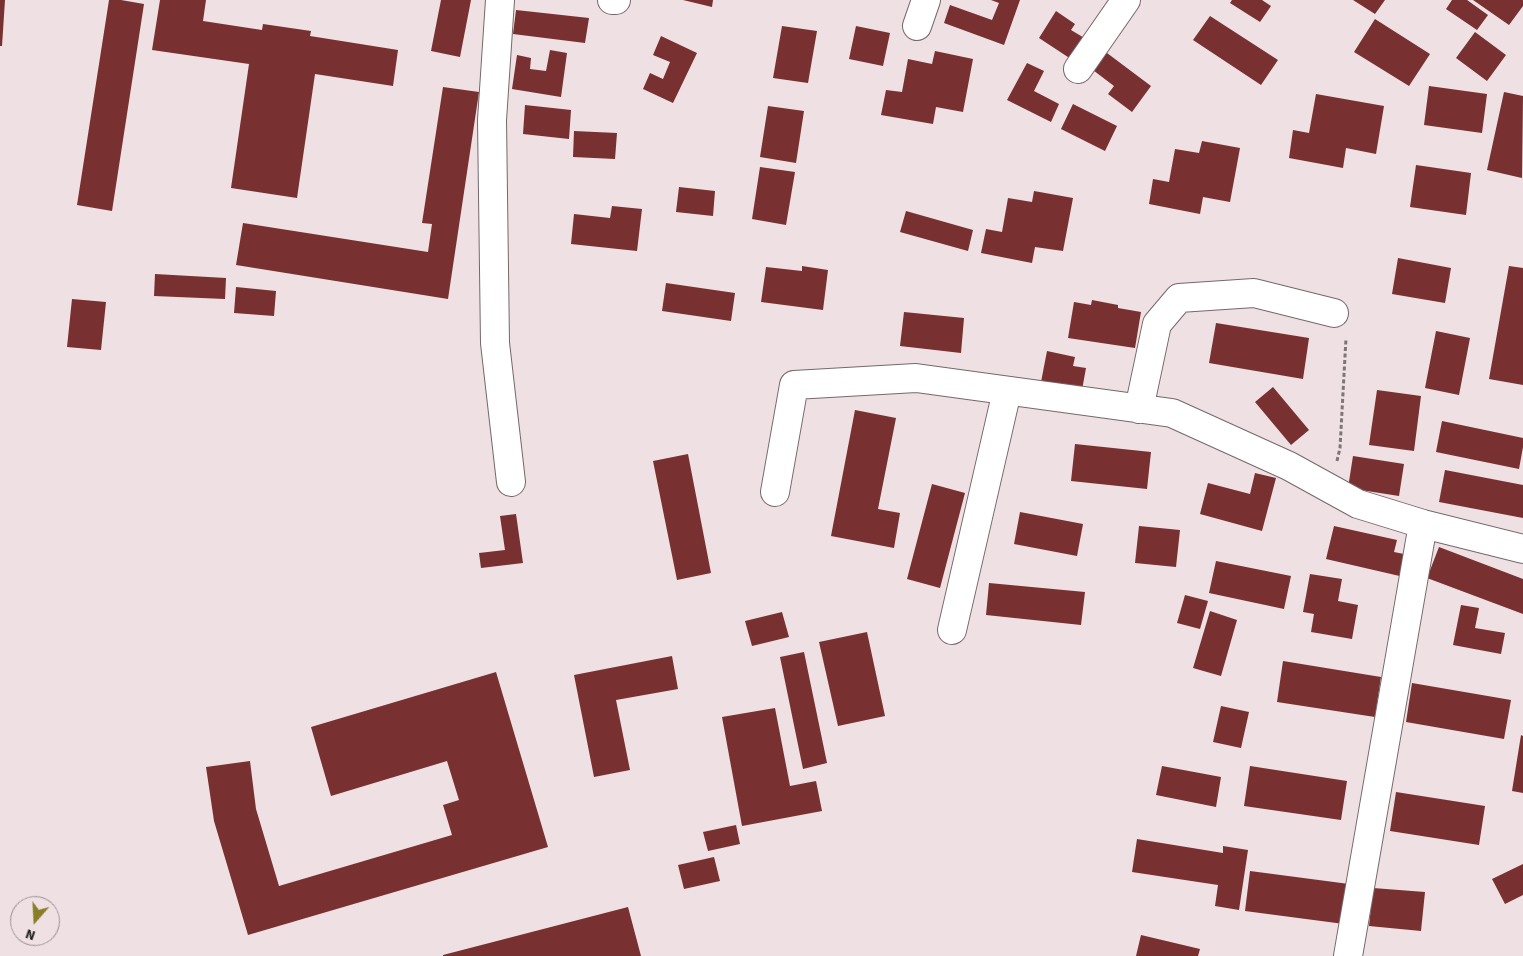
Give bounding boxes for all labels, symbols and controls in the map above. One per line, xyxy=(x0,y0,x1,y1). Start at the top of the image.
north arrow xyxy=(10,896,60,946)
text: N xyxy=(23,923,38,945)

